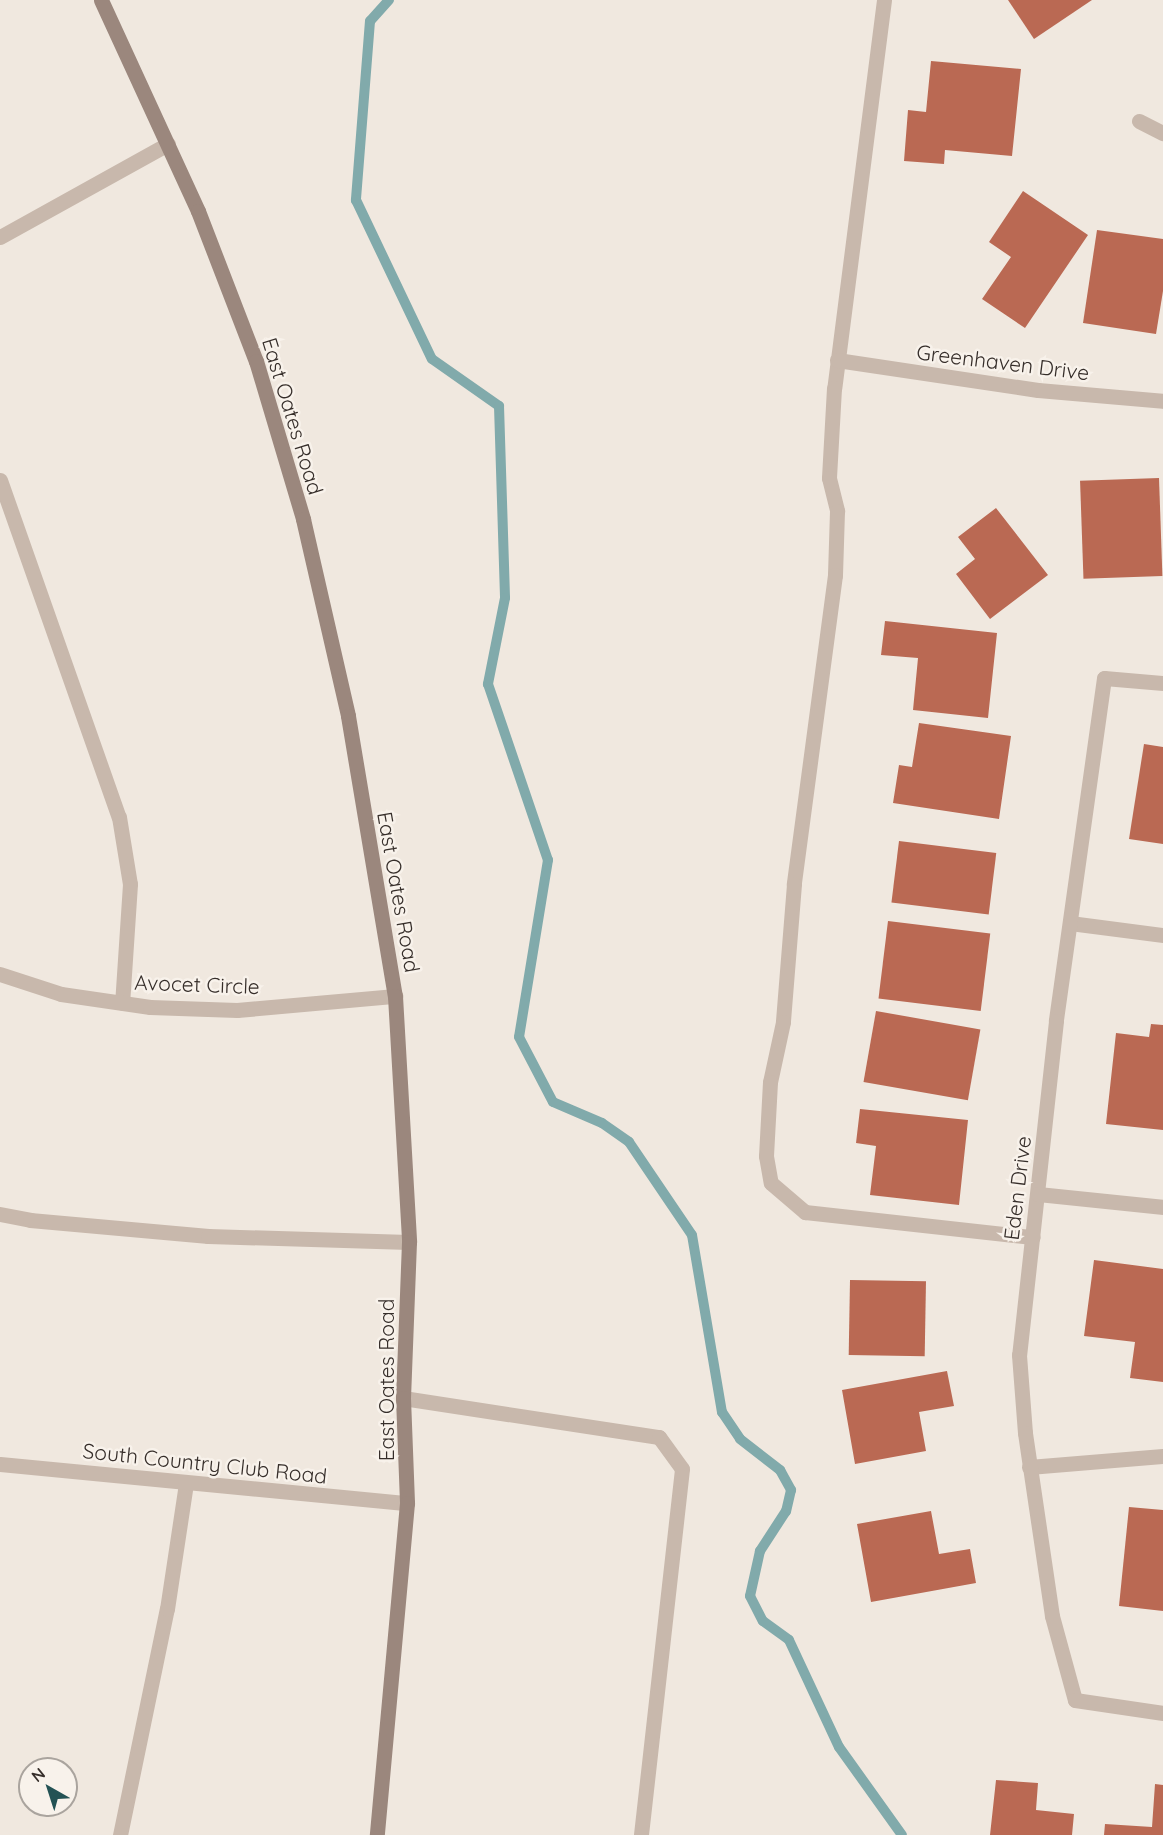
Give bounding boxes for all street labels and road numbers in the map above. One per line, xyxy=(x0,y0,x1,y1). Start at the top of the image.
street label: East Oates Road xyxy=(257,335,329,497)
street label: Greenhaven Drive xyxy=(915,339,1091,385)
street label: East Oates Road xyxy=(372,810,426,974)
street label: Avocet Circle xyxy=(134,969,260,999)
street label: Eden Drive xyxy=(998,1134,1036,1242)
street label: East Oates Road xyxy=(373,1299,399,1461)
street label: South Country Club Road xyxy=(82,1438,328,1488)

